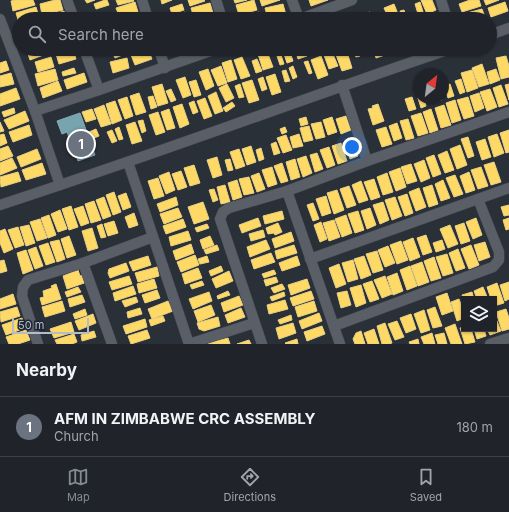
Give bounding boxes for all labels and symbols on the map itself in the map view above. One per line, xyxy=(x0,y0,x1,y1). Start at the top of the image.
north arrow xyxy=(413,68,449,104)
pin: 1 xyxy=(68,129,94,159)
your location xyxy=(342,137,362,157)
scale bar xyxy=(12,316,89,335)

